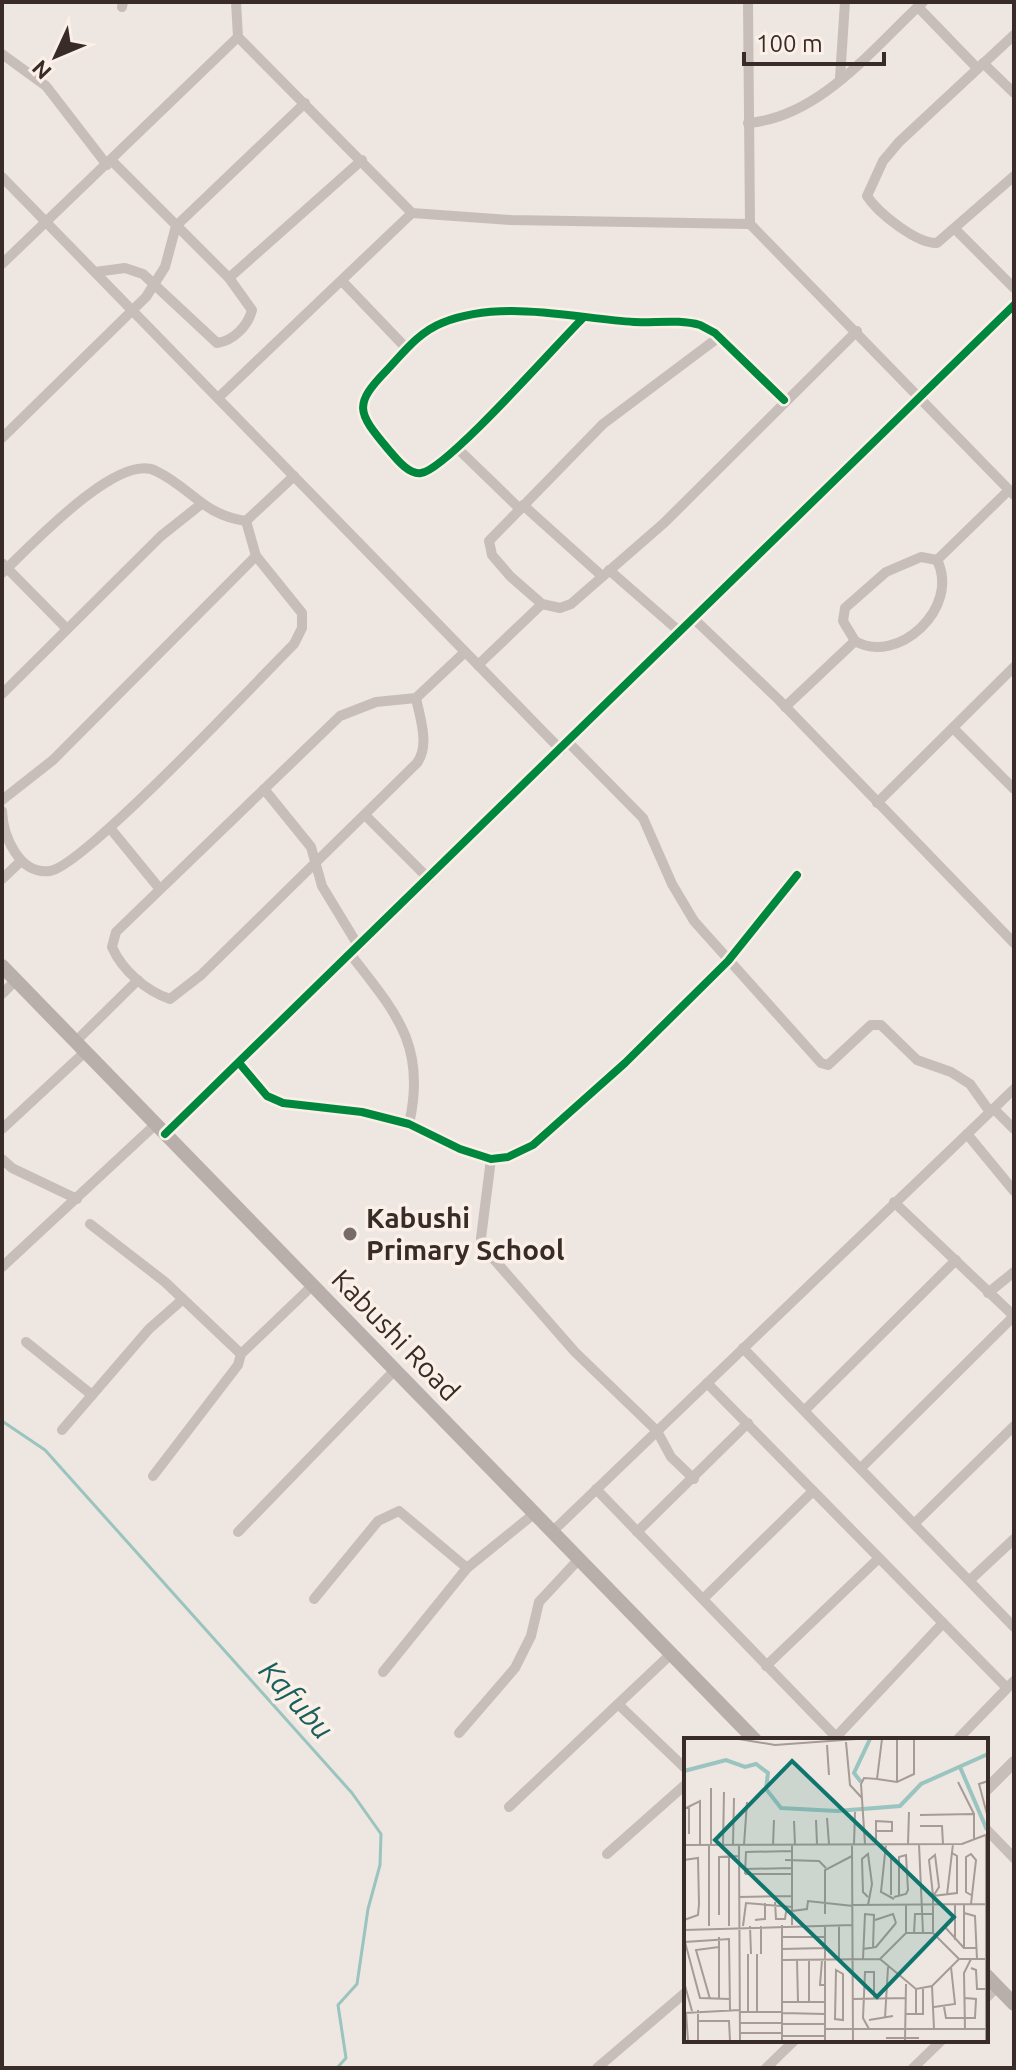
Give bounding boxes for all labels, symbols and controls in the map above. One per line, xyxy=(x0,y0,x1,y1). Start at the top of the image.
north arrow xyxy=(16,16,96,96)
scale bar xyxy=(744,16,884,66)
text: 100 m xyxy=(756,30,823,57)
text: N xyxy=(27,56,56,85)
place label: Kabushi Primary School xyxy=(366,1202,564,1265)
marker: Kabushi Primary School xyxy=(341,1225,359,1243)
street label: Kabushi Road xyxy=(326,1263,466,1406)
water label: Kafubu xyxy=(253,1653,341,1745)
inset map xyxy=(684,1738,988,2042)

